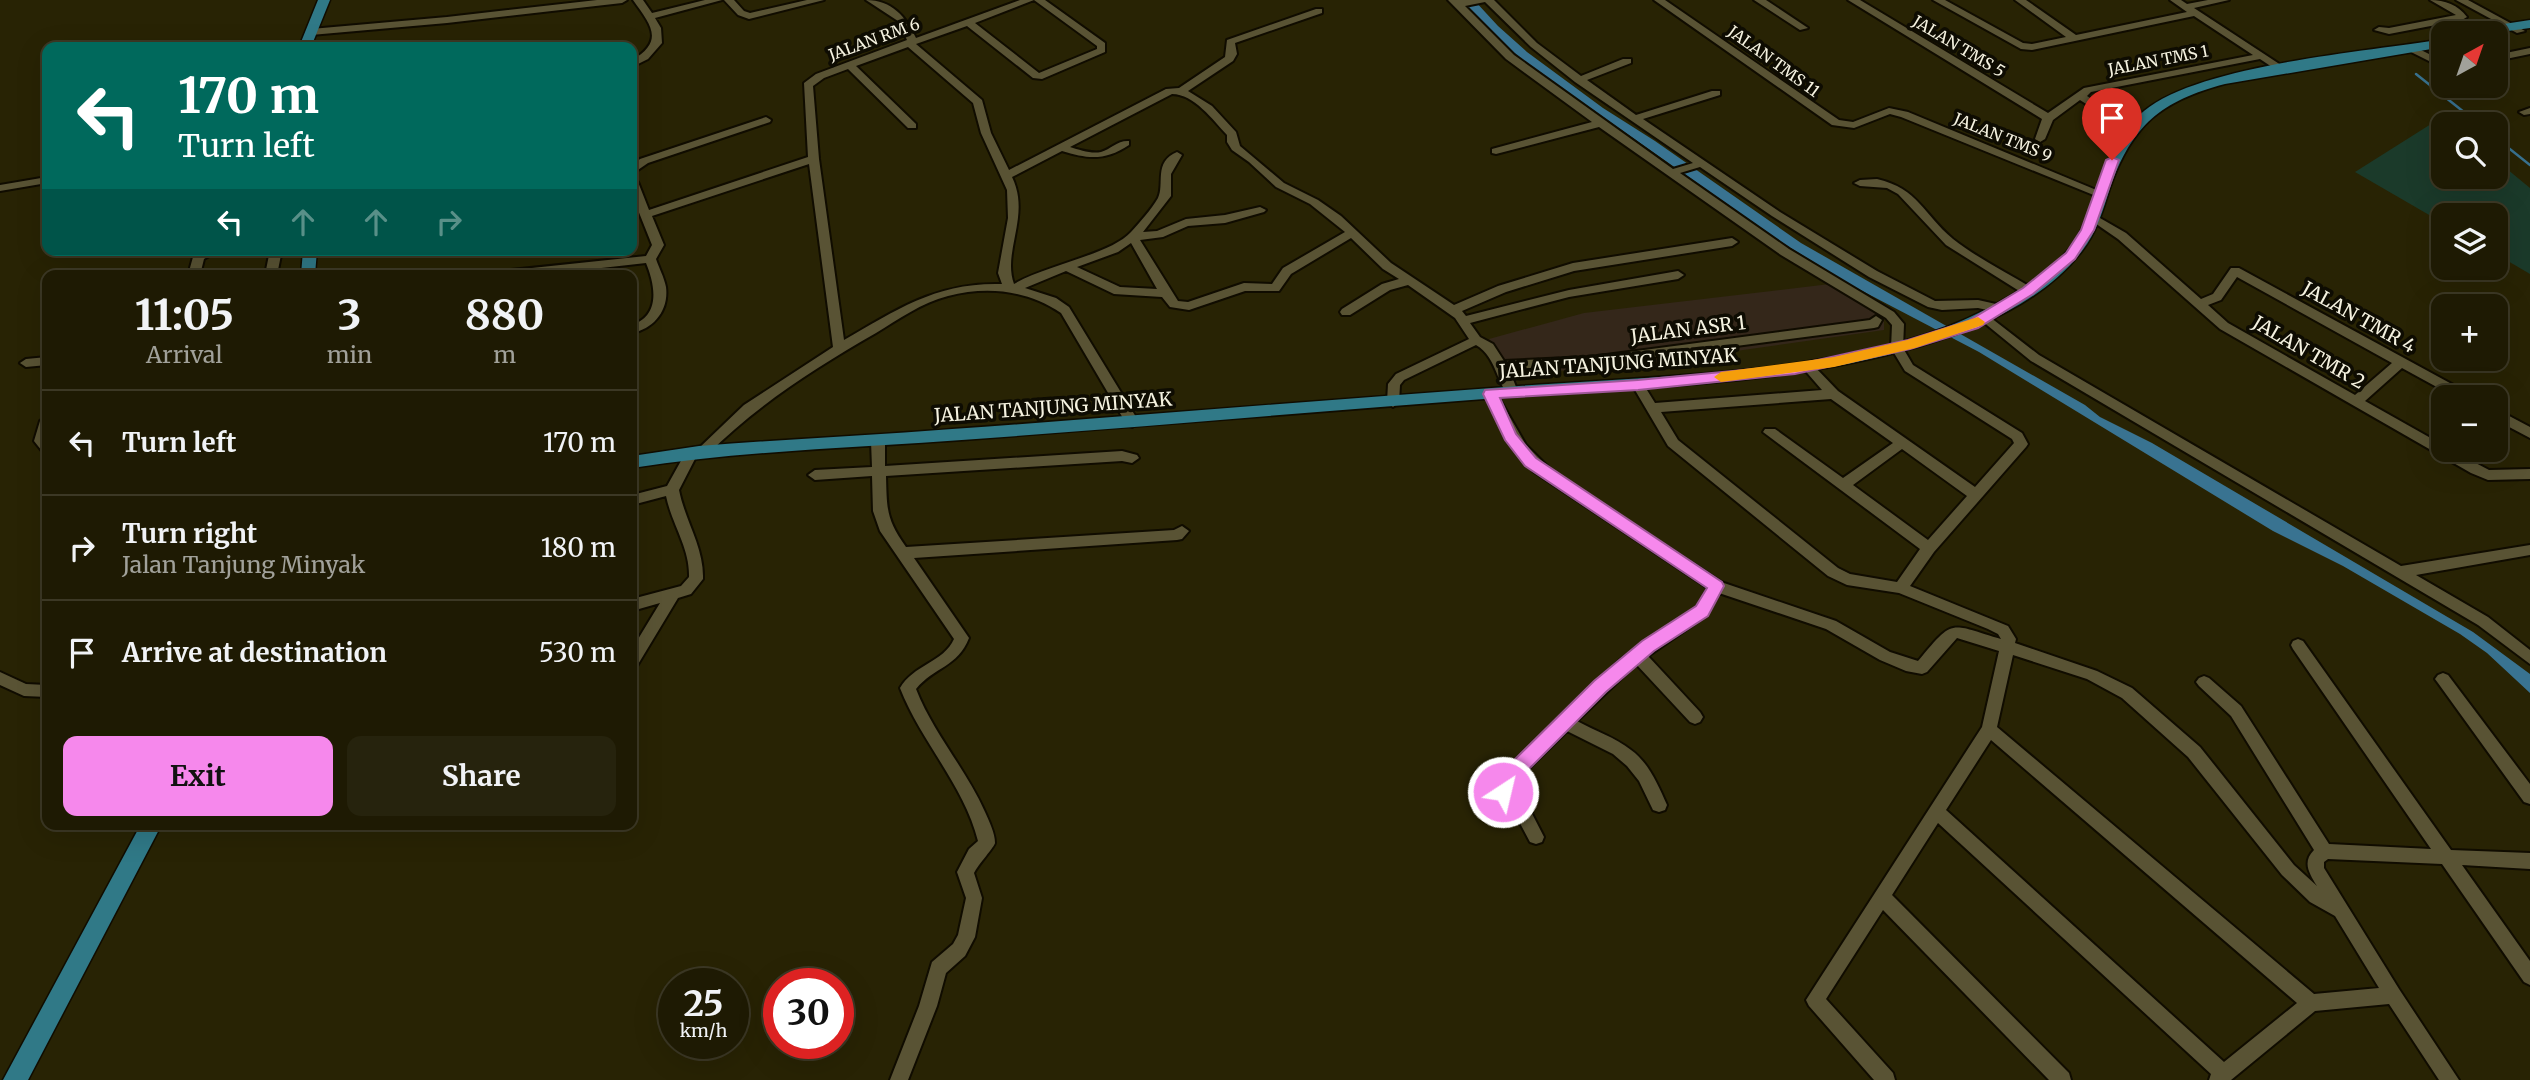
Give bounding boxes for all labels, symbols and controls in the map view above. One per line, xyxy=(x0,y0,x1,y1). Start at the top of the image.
street label: JALAN TMS 5 xyxy=(1908,10,2009,81)
street label: JALAN RM 6 xyxy=(825,13,923,65)
street label: JALAN TMS 11 xyxy=(1723,20,1824,101)
north arrow xyxy=(2431,21,2508,98)
map controls xyxy=(2431,21,2508,462)
street label: JALAN TMS 1 xyxy=(2105,40,2210,80)
text: 170 m xyxy=(178,65,319,126)
icon: left xyxy=(63,70,154,161)
pin xyxy=(2082,88,2142,160)
icon: arrive xyxy=(2093,99,2131,137)
street label: JALAN TMS 9 xyxy=(1950,108,2055,166)
button: search xyxy=(2431,112,2508,189)
text: Turn left xyxy=(178,126,315,166)
icon: left xyxy=(211,203,249,241)
icon: ahead xyxy=(284,203,322,241)
icon: ahead xyxy=(357,203,395,241)
icon: right xyxy=(430,203,468,241)
button: layers xyxy=(2431,203,2508,280)
street label: JALAN TMR 4 xyxy=(2297,275,2420,358)
text: 11:05 xyxy=(135,289,234,341)
text: 3 xyxy=(337,289,361,341)
text: 880 xyxy=(465,289,544,341)
button: + xyxy=(2431,294,2508,371)
street label: JALAN ASR 1 xyxy=(1628,310,1747,348)
street label: JALAN TMR 2 xyxy=(2248,310,2369,394)
text: Arrival xyxy=(146,340,223,369)
text: min xyxy=(327,340,372,369)
text: m xyxy=(493,340,516,369)
street label: JALAN TANJUNG MINYAK xyxy=(1497,343,1738,383)
button: − xyxy=(2431,385,2508,462)
street label: JALAN TANJUNG MINYAK xyxy=(932,387,1173,427)
icon: left xyxy=(63,424,101,462)
text: Turn left xyxy=(122,426,236,459)
text: 170 m xyxy=(543,426,616,459)
text: Turn right xyxy=(122,517,257,550)
icon: right xyxy=(63,529,101,567)
text: 180 m xyxy=(541,531,616,564)
text: Jalan Tanjung Minyak xyxy=(122,550,365,579)
icon: arrive xyxy=(63,634,101,672)
text: Arrive at destination xyxy=(122,636,387,669)
text: 530 m xyxy=(539,636,616,669)
button: Exit xyxy=(63,736,333,816)
button: Share xyxy=(347,736,616,816)
position arrow xyxy=(1466,755,1540,829)
speed limit sign: 30 xyxy=(763,968,854,1059)
text: 25 xyxy=(683,982,724,1026)
text: km/h xyxy=(680,1019,727,1042)

